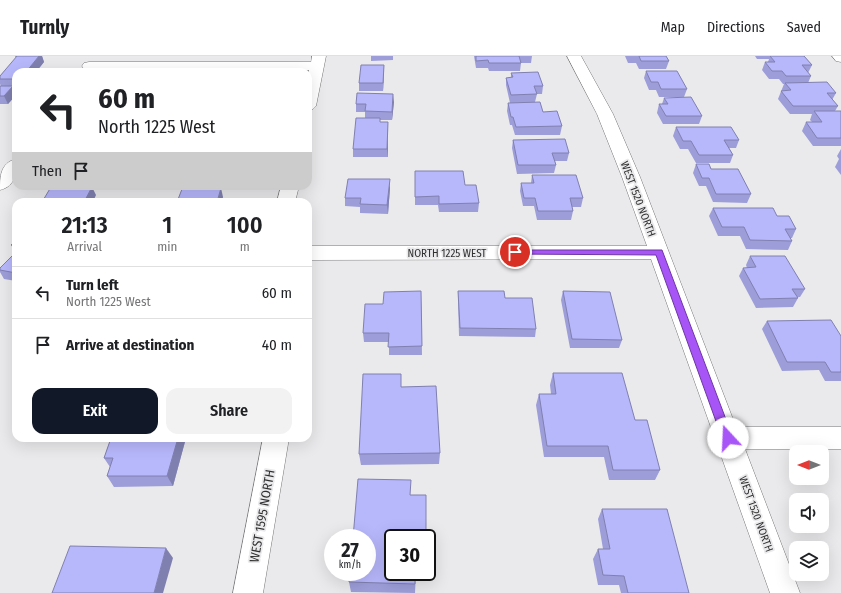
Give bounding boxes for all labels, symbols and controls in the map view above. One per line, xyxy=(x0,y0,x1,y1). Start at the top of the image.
text: Turnly xyxy=(20,16,69,39)
text: Map xyxy=(661,19,685,36)
text: Directions xyxy=(707,19,765,36)
text: Saved xyxy=(787,19,821,36)
text: 60 m xyxy=(98,82,155,115)
icon: left xyxy=(32,84,84,136)
text: North 1225 West xyxy=(98,116,215,138)
street label: WEST 1520 NORTH xyxy=(618,159,658,239)
icon: arrive xyxy=(70,160,92,182)
text: Then xyxy=(32,162,62,180)
text: 21:13 xyxy=(61,211,108,239)
text: 1 xyxy=(162,211,172,239)
text: 100 xyxy=(227,211,263,239)
pin xyxy=(498,235,532,269)
text: Arrival xyxy=(67,239,102,254)
text: min xyxy=(157,239,177,254)
text: m xyxy=(240,239,250,254)
icon: arrive xyxy=(504,241,526,263)
street label: NORTH 1225 WEST xyxy=(408,247,487,260)
text: Turn left xyxy=(66,276,119,294)
icon: left xyxy=(32,282,54,304)
text: 60 m xyxy=(262,284,292,302)
text: North 1225 West xyxy=(66,294,151,309)
icon: arrive xyxy=(32,334,54,356)
text: Arrive at destination xyxy=(66,336,194,354)
text: 40 m xyxy=(262,336,292,354)
button: Exit xyxy=(32,388,158,434)
button: Share xyxy=(166,388,292,434)
position arrow xyxy=(707,417,749,459)
north arrow xyxy=(789,445,829,485)
map controls xyxy=(789,445,829,581)
street label: WEST 1595 NORTH xyxy=(246,468,278,564)
street label: WEST 1520 NORTH xyxy=(736,474,776,554)
button: sound xyxy=(789,493,829,533)
speed limit sign: 30 xyxy=(384,529,436,581)
text: 27 xyxy=(341,538,359,562)
button: layers xyxy=(789,541,829,581)
text: km/h xyxy=(339,559,361,571)

